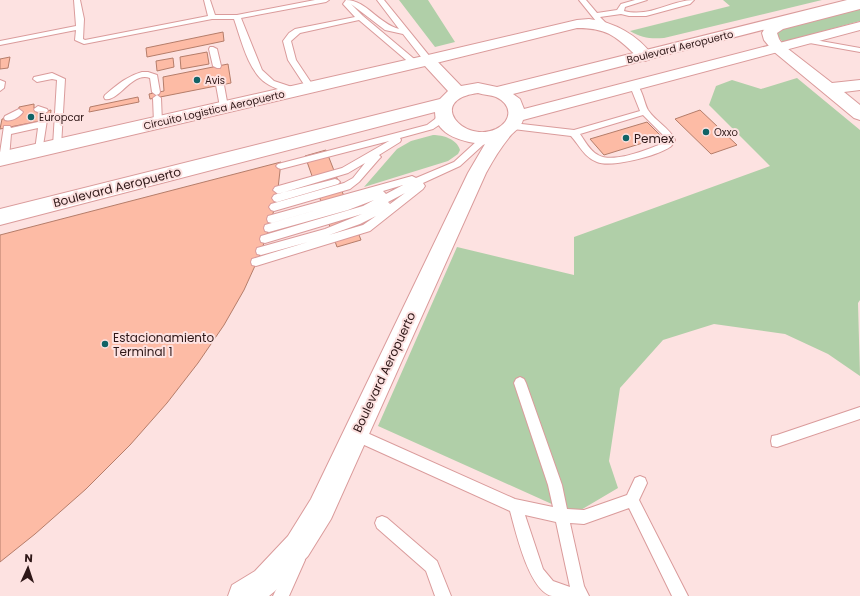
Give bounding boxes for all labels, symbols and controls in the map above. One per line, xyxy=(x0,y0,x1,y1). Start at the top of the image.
street label: Boulevard Aeropuerto xyxy=(625,26,735,68)
place label: Avis xyxy=(205,73,225,88)
marker: Avis xyxy=(192,75,202,85)
street label: Circuito Logistica Aeropuerto xyxy=(142,86,286,134)
place label: Europcar xyxy=(39,110,84,125)
marker: Europcar xyxy=(26,112,36,122)
place label: Oxxo xyxy=(714,125,738,140)
marker: Oxxo xyxy=(701,127,711,137)
place label: Pemex xyxy=(634,130,674,147)
marker: Pemex xyxy=(621,133,631,143)
street label: Boulevard Aeropuerto xyxy=(51,163,183,211)
street label: Boulevard Aeropuerto xyxy=(349,309,420,435)
place label: Estacionamiento Terminal 1 xyxy=(113,329,214,360)
marker: Estacionamiento Terminal 1 xyxy=(100,339,110,349)
north arrow xyxy=(8,548,48,588)
text: N xyxy=(24,550,33,566)

